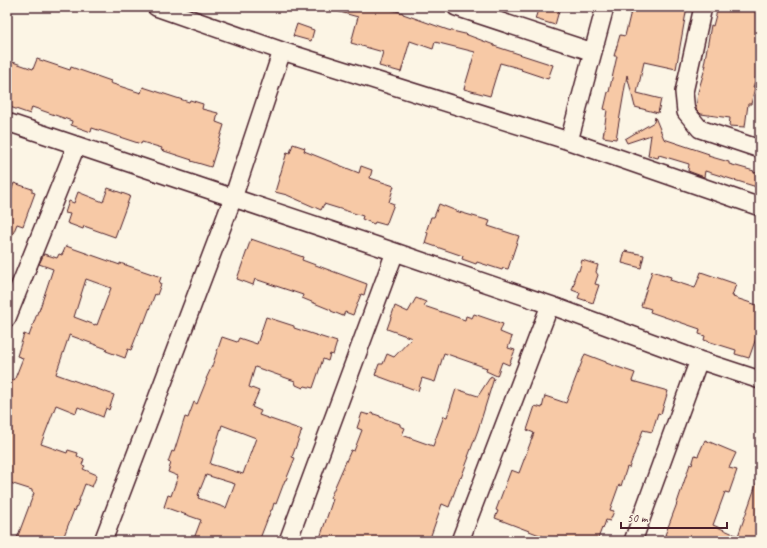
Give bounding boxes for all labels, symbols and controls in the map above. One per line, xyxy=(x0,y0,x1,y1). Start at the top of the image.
scale bar xyxy=(621,504,727,530)
text: 50 m xyxy=(627,510,649,526)

